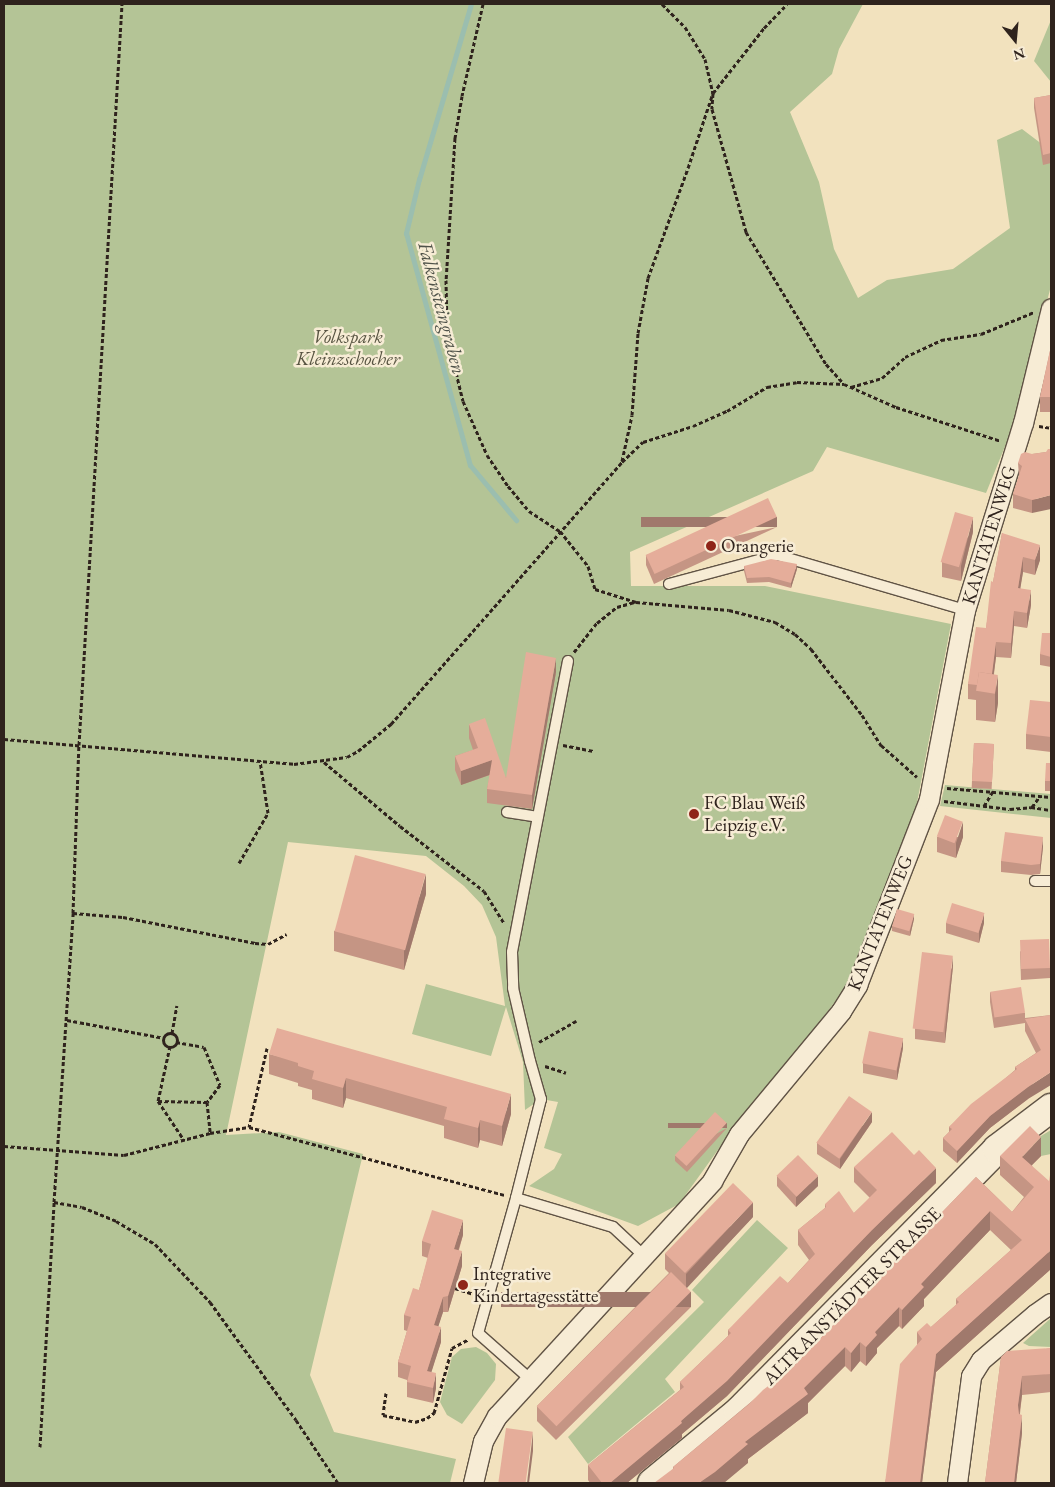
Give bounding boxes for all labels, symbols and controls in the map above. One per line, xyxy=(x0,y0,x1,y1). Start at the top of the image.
north arrow xyxy=(990,15,1040,65)
text: N xyxy=(1011,44,1027,65)
water label: Falkensteingraben xyxy=(413,239,471,377)
park label: Volkspark Kleinzschocher xyxy=(296,326,400,370)
street label: KANTATENWEG xyxy=(957,463,1021,607)
place label: Orangerie xyxy=(721,535,794,557)
marker: Orangerie xyxy=(705,540,717,552)
place label: FC Blau Weiß Leipzig e.V. xyxy=(704,792,805,836)
marker: FC Blau Weiß Leipzig e.V. xyxy=(688,808,700,820)
street label: KANTATENWEG xyxy=(842,852,918,994)
street label: ALTRANSTÄDTER STRASSE xyxy=(758,1202,946,1390)
place label: Integrative Kindertagesstätte xyxy=(473,1263,598,1307)
marker: Integrative Kindertagesstätte xyxy=(457,1279,469,1291)

